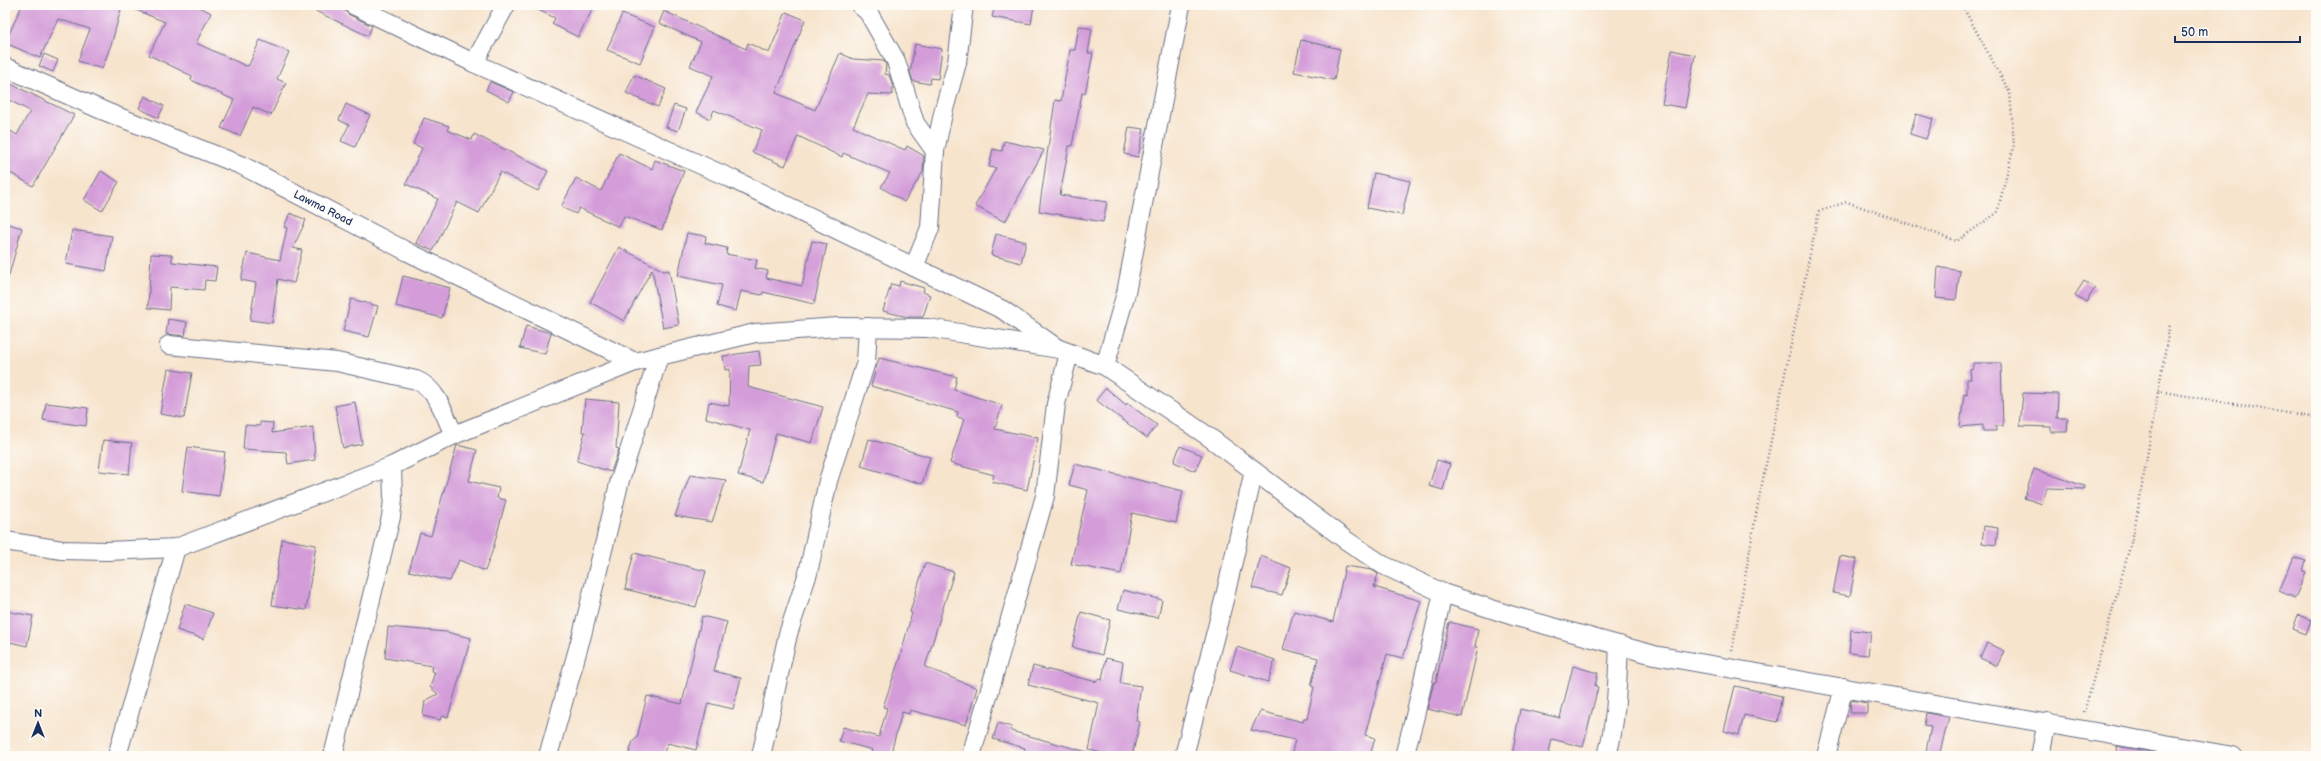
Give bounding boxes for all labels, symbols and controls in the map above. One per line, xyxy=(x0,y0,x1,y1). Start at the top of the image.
scale bar xyxy=(2175,18,2300,44)
text: 50 m xyxy=(2181,25,2208,40)
street label: Lawma Road xyxy=(291,188,355,228)
north arrow xyxy=(18,703,58,743)
text: N xyxy=(34,707,42,720)

